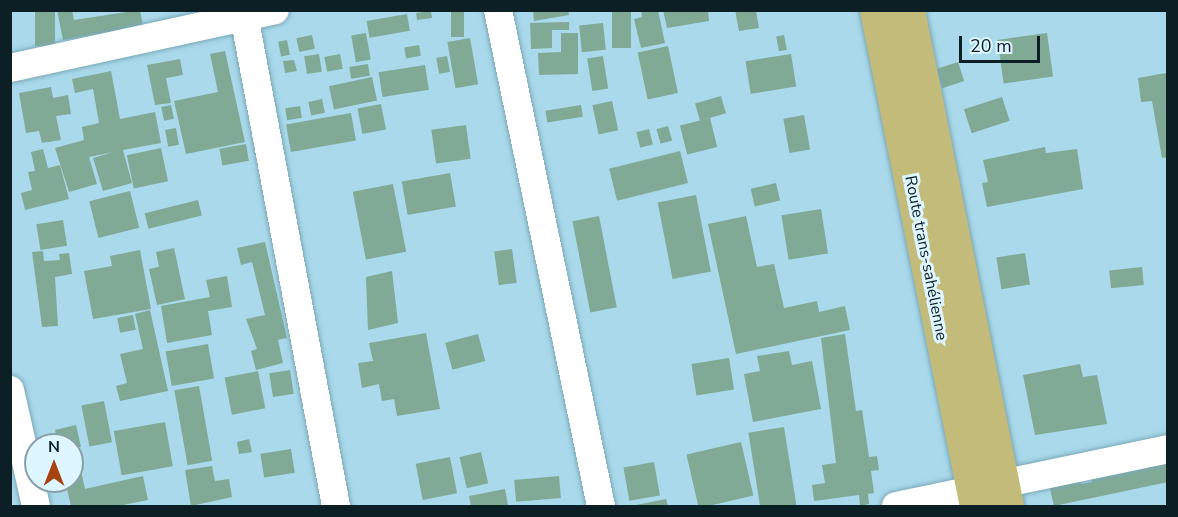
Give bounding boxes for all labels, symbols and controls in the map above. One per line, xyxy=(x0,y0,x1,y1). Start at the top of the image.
scale bar xyxy=(962,24,1043,62)
text: 20 m xyxy=(970,34,1012,58)
street label: Route trans-sahélienne xyxy=(901,174,951,342)
north arrow xyxy=(24,433,84,493)
text: N xyxy=(48,436,60,458)

